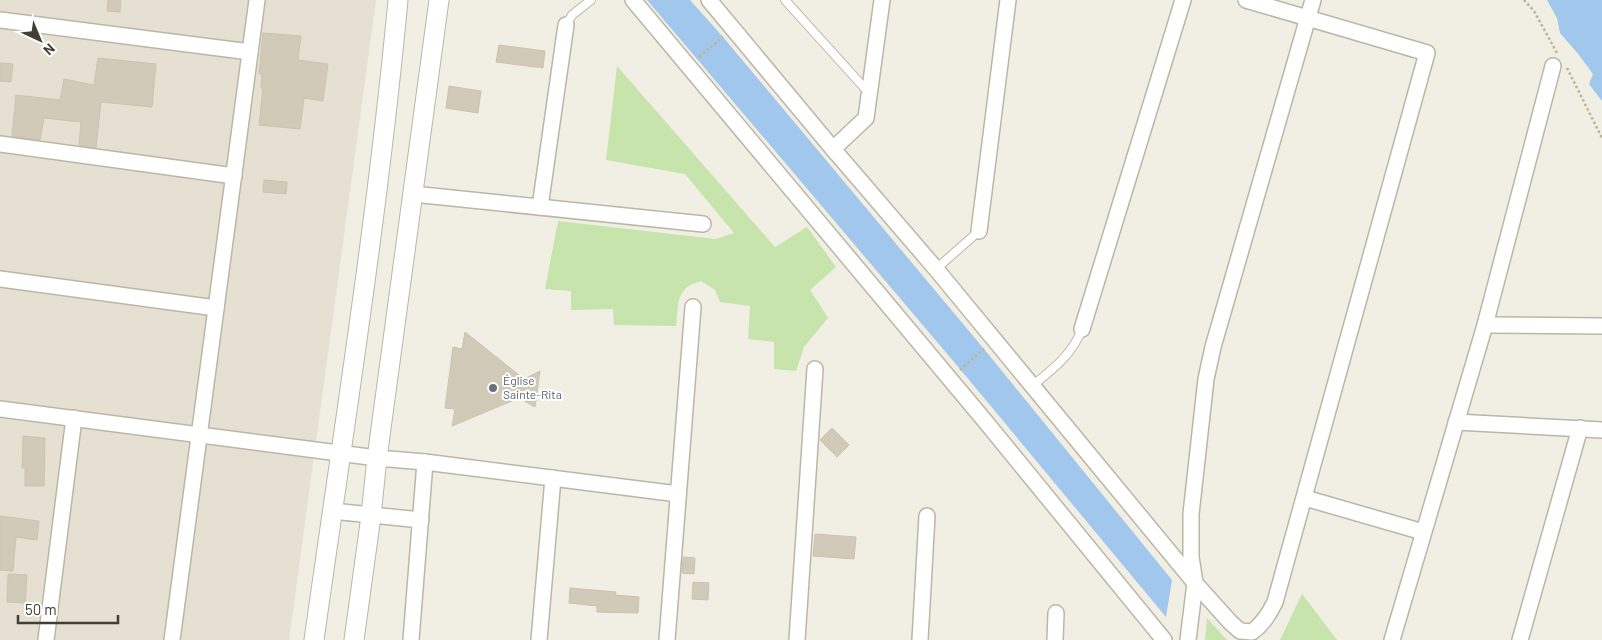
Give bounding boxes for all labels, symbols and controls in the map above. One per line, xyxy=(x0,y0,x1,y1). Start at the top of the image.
north arrow xyxy=(15,15,65,65)
text: N xyxy=(40,40,59,59)
place label: Église Sainte-Rita xyxy=(503,373,562,401)
marker: Église Sainte-Rita xyxy=(487,382,499,394)
scale bar xyxy=(18,592,118,624)
text: 50 m xyxy=(25,600,57,618)

